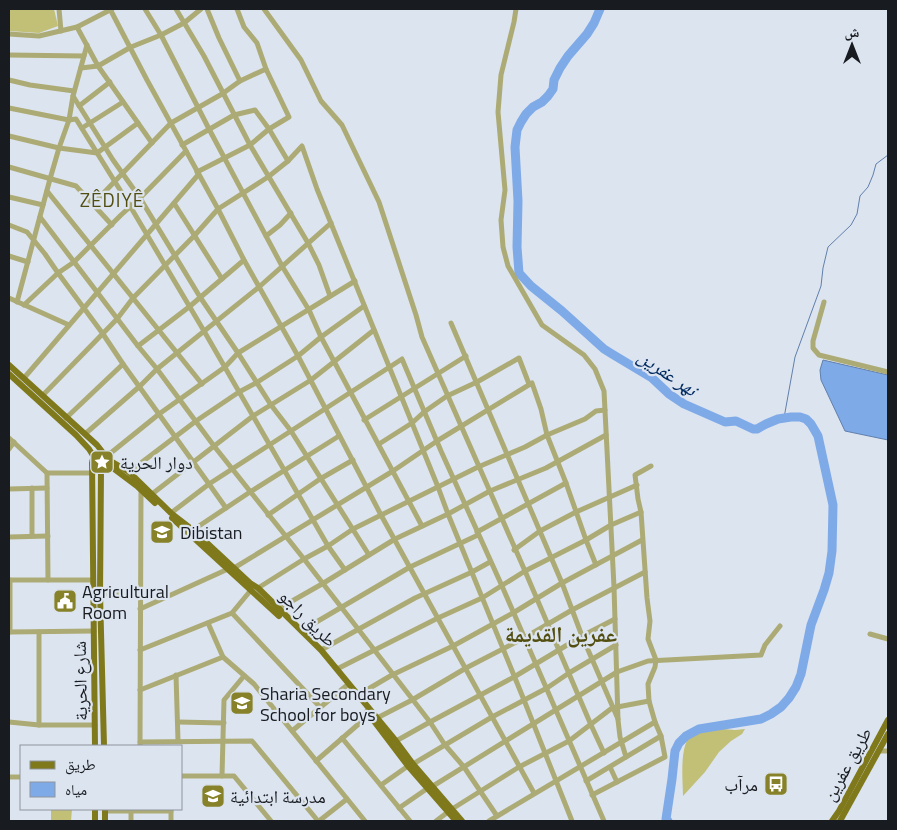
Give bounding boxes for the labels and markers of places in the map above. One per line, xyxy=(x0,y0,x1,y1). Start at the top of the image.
place icon: دوار الحرية xyxy=(89,449,115,475)
place label: دوار الحرية xyxy=(120,449,193,476)
school or university icon: Dibistan xyxy=(149,519,175,545)
place label: Dibistan xyxy=(180,519,242,546)
place label: Agricultural Room xyxy=(82,578,169,626)
public building icon: Agricultural Room xyxy=(52,588,78,614)
place label: Sharia Secondary School for boys xyxy=(260,680,391,728)
school or university icon: Sharia Secondary School for boys xyxy=(229,690,255,716)
place label: مرآب xyxy=(724,771,758,798)
bus stop icon: مرآب xyxy=(763,771,789,797)
school or university icon: مدرسة ابتدائية xyxy=(200,783,226,809)
place label: مدرسة ابتدائية xyxy=(230,783,326,810)

